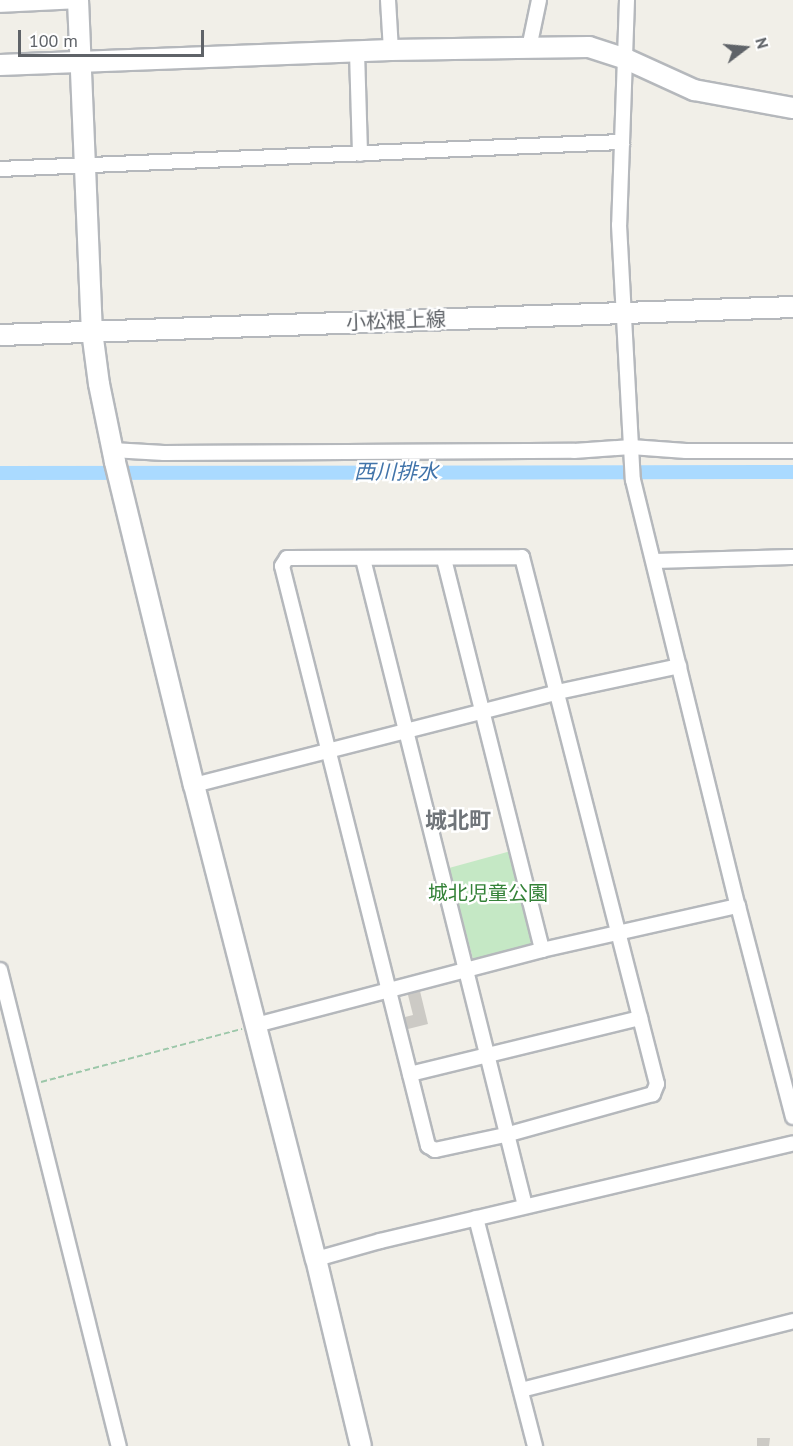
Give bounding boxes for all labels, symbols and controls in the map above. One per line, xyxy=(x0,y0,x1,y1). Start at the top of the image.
scale bar xyxy=(21,18,207,56)
north arrow xyxy=(715,18,775,78)
text: 100 m xyxy=(29,29,78,52)
text: N xyxy=(751,35,773,51)
street label: 小松根上線 xyxy=(346,307,446,335)
water label: 西川排水 xyxy=(354,459,438,485)
district label: 城北町 xyxy=(425,808,491,834)
park label: 城北児童公園 xyxy=(428,881,548,905)

